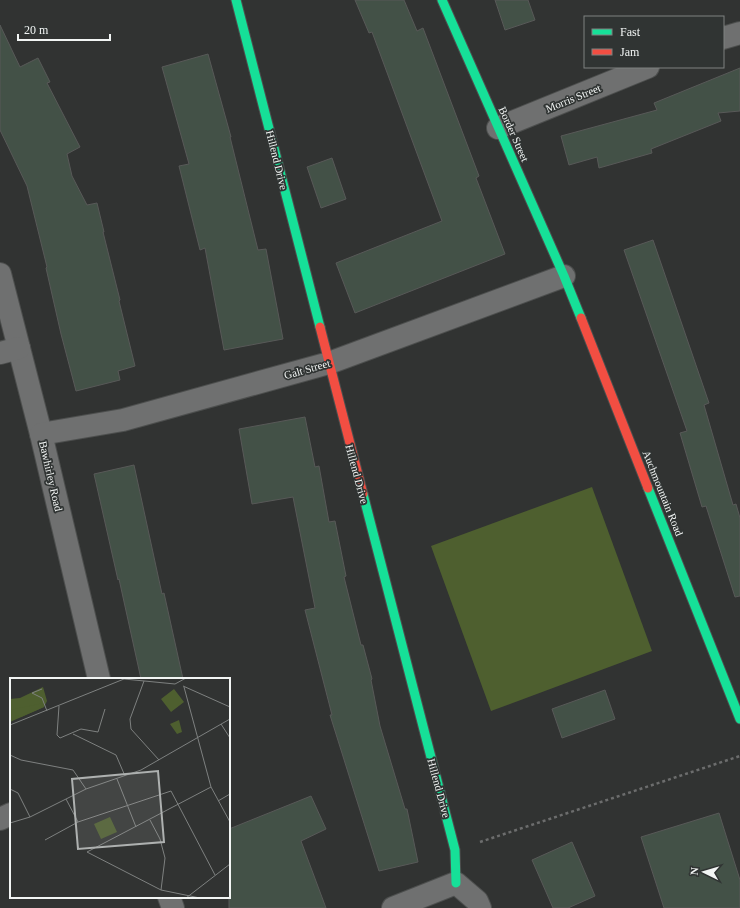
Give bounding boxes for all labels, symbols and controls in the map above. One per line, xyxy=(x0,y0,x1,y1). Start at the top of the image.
scale bar xyxy=(18,16,110,42)
legend xyxy=(584,16,724,68)
text: 20 m xyxy=(24,23,49,37)
text: Fast xyxy=(620,25,641,39)
text: Jam xyxy=(620,45,640,59)
street label: Morris Street xyxy=(544,82,602,114)
street label: Border Street xyxy=(497,105,531,163)
street label: Hillend Drive xyxy=(264,129,290,191)
street label: Galt Street xyxy=(283,357,331,381)
street label: Bawhirley Road xyxy=(37,440,65,513)
street label: Hillend Drive xyxy=(343,443,371,505)
street label: Auchmountain Road xyxy=(640,448,686,538)
inset map xyxy=(10,678,230,898)
street label: Hillend Drive xyxy=(425,757,453,819)
north arrow xyxy=(684,852,724,892)
text: N xyxy=(688,867,700,876)

